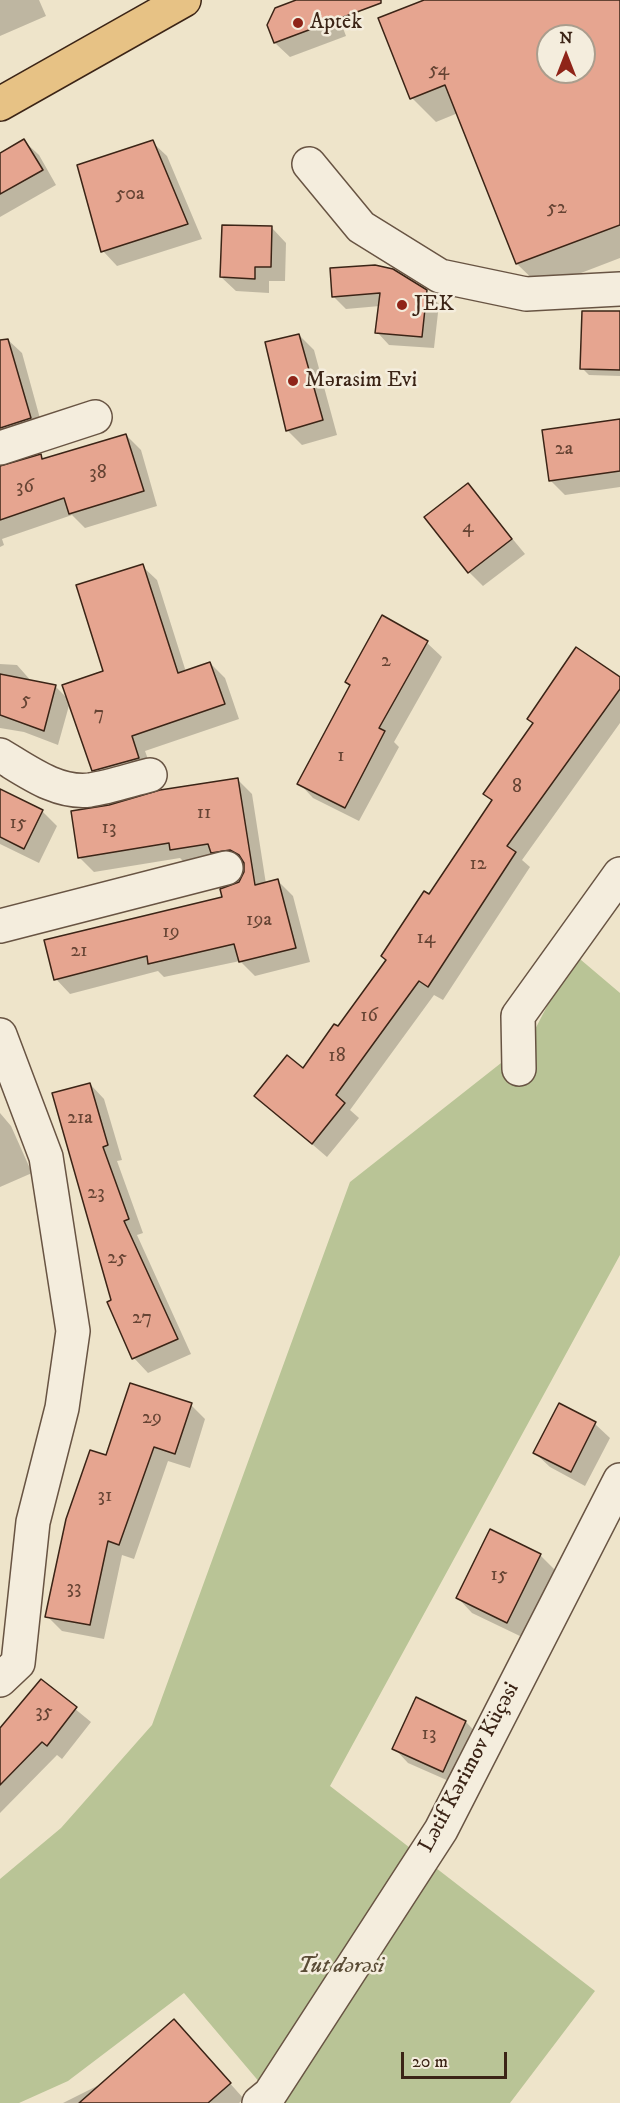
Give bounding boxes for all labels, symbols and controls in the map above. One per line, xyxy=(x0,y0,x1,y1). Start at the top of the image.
place label: Aptek xyxy=(310,10,362,36)
marker: Aptek xyxy=(291,16,305,30)
north arrow xyxy=(536,24,596,84)
text: N xyxy=(559,28,573,48)
house number: 54 xyxy=(429,59,449,83)
house number: 50a xyxy=(115,183,145,207)
house number: 52 xyxy=(547,197,567,221)
place label: JEK xyxy=(414,292,454,318)
marker: JEK xyxy=(395,298,409,312)
place label: Mərasim Evi xyxy=(305,368,417,394)
marker: Mərasim Evi xyxy=(286,374,300,388)
house number: 2a xyxy=(555,438,573,462)
house number: 38 xyxy=(89,462,107,486)
house number: 36 xyxy=(16,476,34,500)
house number: 4 xyxy=(462,516,474,540)
house number: 2 xyxy=(381,650,391,674)
house number: 5 xyxy=(21,689,31,713)
house number: 7 xyxy=(94,703,104,727)
house number: 1 xyxy=(337,745,345,769)
house number: 8 xyxy=(512,776,522,800)
house number: 11 xyxy=(197,802,211,826)
house number: 15 xyxy=(9,812,27,836)
house number: 13 xyxy=(102,817,116,841)
house number: 12 xyxy=(469,853,487,877)
house number: 19a xyxy=(246,909,272,933)
house number: 19 xyxy=(162,921,180,945)
house number: 14 xyxy=(417,927,435,951)
house number: 21 xyxy=(70,940,88,964)
house number: 16 xyxy=(360,1005,378,1029)
house number: 18 xyxy=(328,1045,346,1069)
house number: 21a xyxy=(67,1107,93,1131)
house number: 23 xyxy=(87,1182,105,1206)
house number: 25 xyxy=(107,1247,127,1271)
house number: 27 xyxy=(132,1307,152,1331)
house number: 29 xyxy=(142,1407,162,1431)
house number: 31 xyxy=(98,1485,112,1509)
house number: 15 xyxy=(490,1564,508,1588)
house number: 33 xyxy=(67,1577,81,1601)
street label: Lətif Kərimov Küçəsi xyxy=(414,1678,526,1858)
house number: 35 xyxy=(35,1701,53,1725)
house number: 13 xyxy=(422,1723,436,1747)
park label: Tut dərəsi xyxy=(298,1954,384,1980)
scale bar xyxy=(404,2040,510,2078)
text: 20 m xyxy=(412,2051,448,2073)

